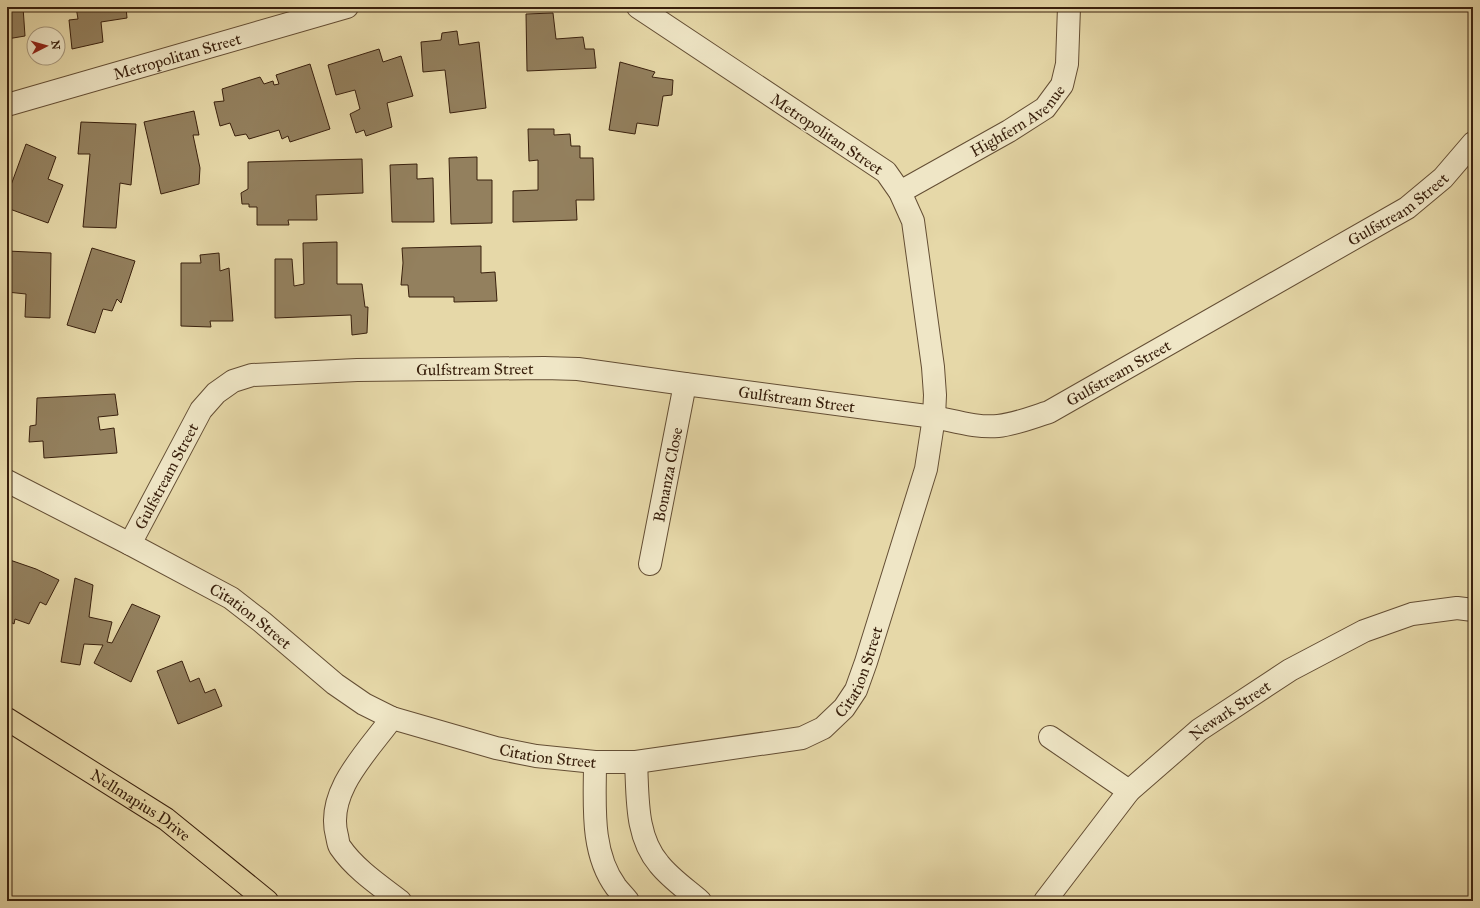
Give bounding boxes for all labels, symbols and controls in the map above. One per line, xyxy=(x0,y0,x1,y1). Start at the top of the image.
north arrow xyxy=(26,26,66,66)
street label: Metropolitan Street xyxy=(111,28,243,83)
text: N xyxy=(48,40,62,51)
street label: Highfern Avenue xyxy=(967,81,1069,160)
street label: Metropolitan Street xyxy=(767,89,887,179)
street label: Gulfstream Street xyxy=(1344,169,1453,249)
street label: Gulfstream Street xyxy=(1063,335,1174,410)
street label: Gulfstream Street xyxy=(416,359,534,379)
street label: Gulfstream Street xyxy=(737,382,857,416)
street label: Gulfstream Street xyxy=(130,419,202,532)
street label: Bonanza Close xyxy=(649,425,686,524)
street label: Citation Street xyxy=(207,579,296,653)
street label: Citation Street xyxy=(831,624,886,721)
street label: Newark Street xyxy=(1185,676,1274,744)
street label: Citation Street xyxy=(498,739,598,772)
street label: Nellmapius Drive xyxy=(87,765,195,845)

